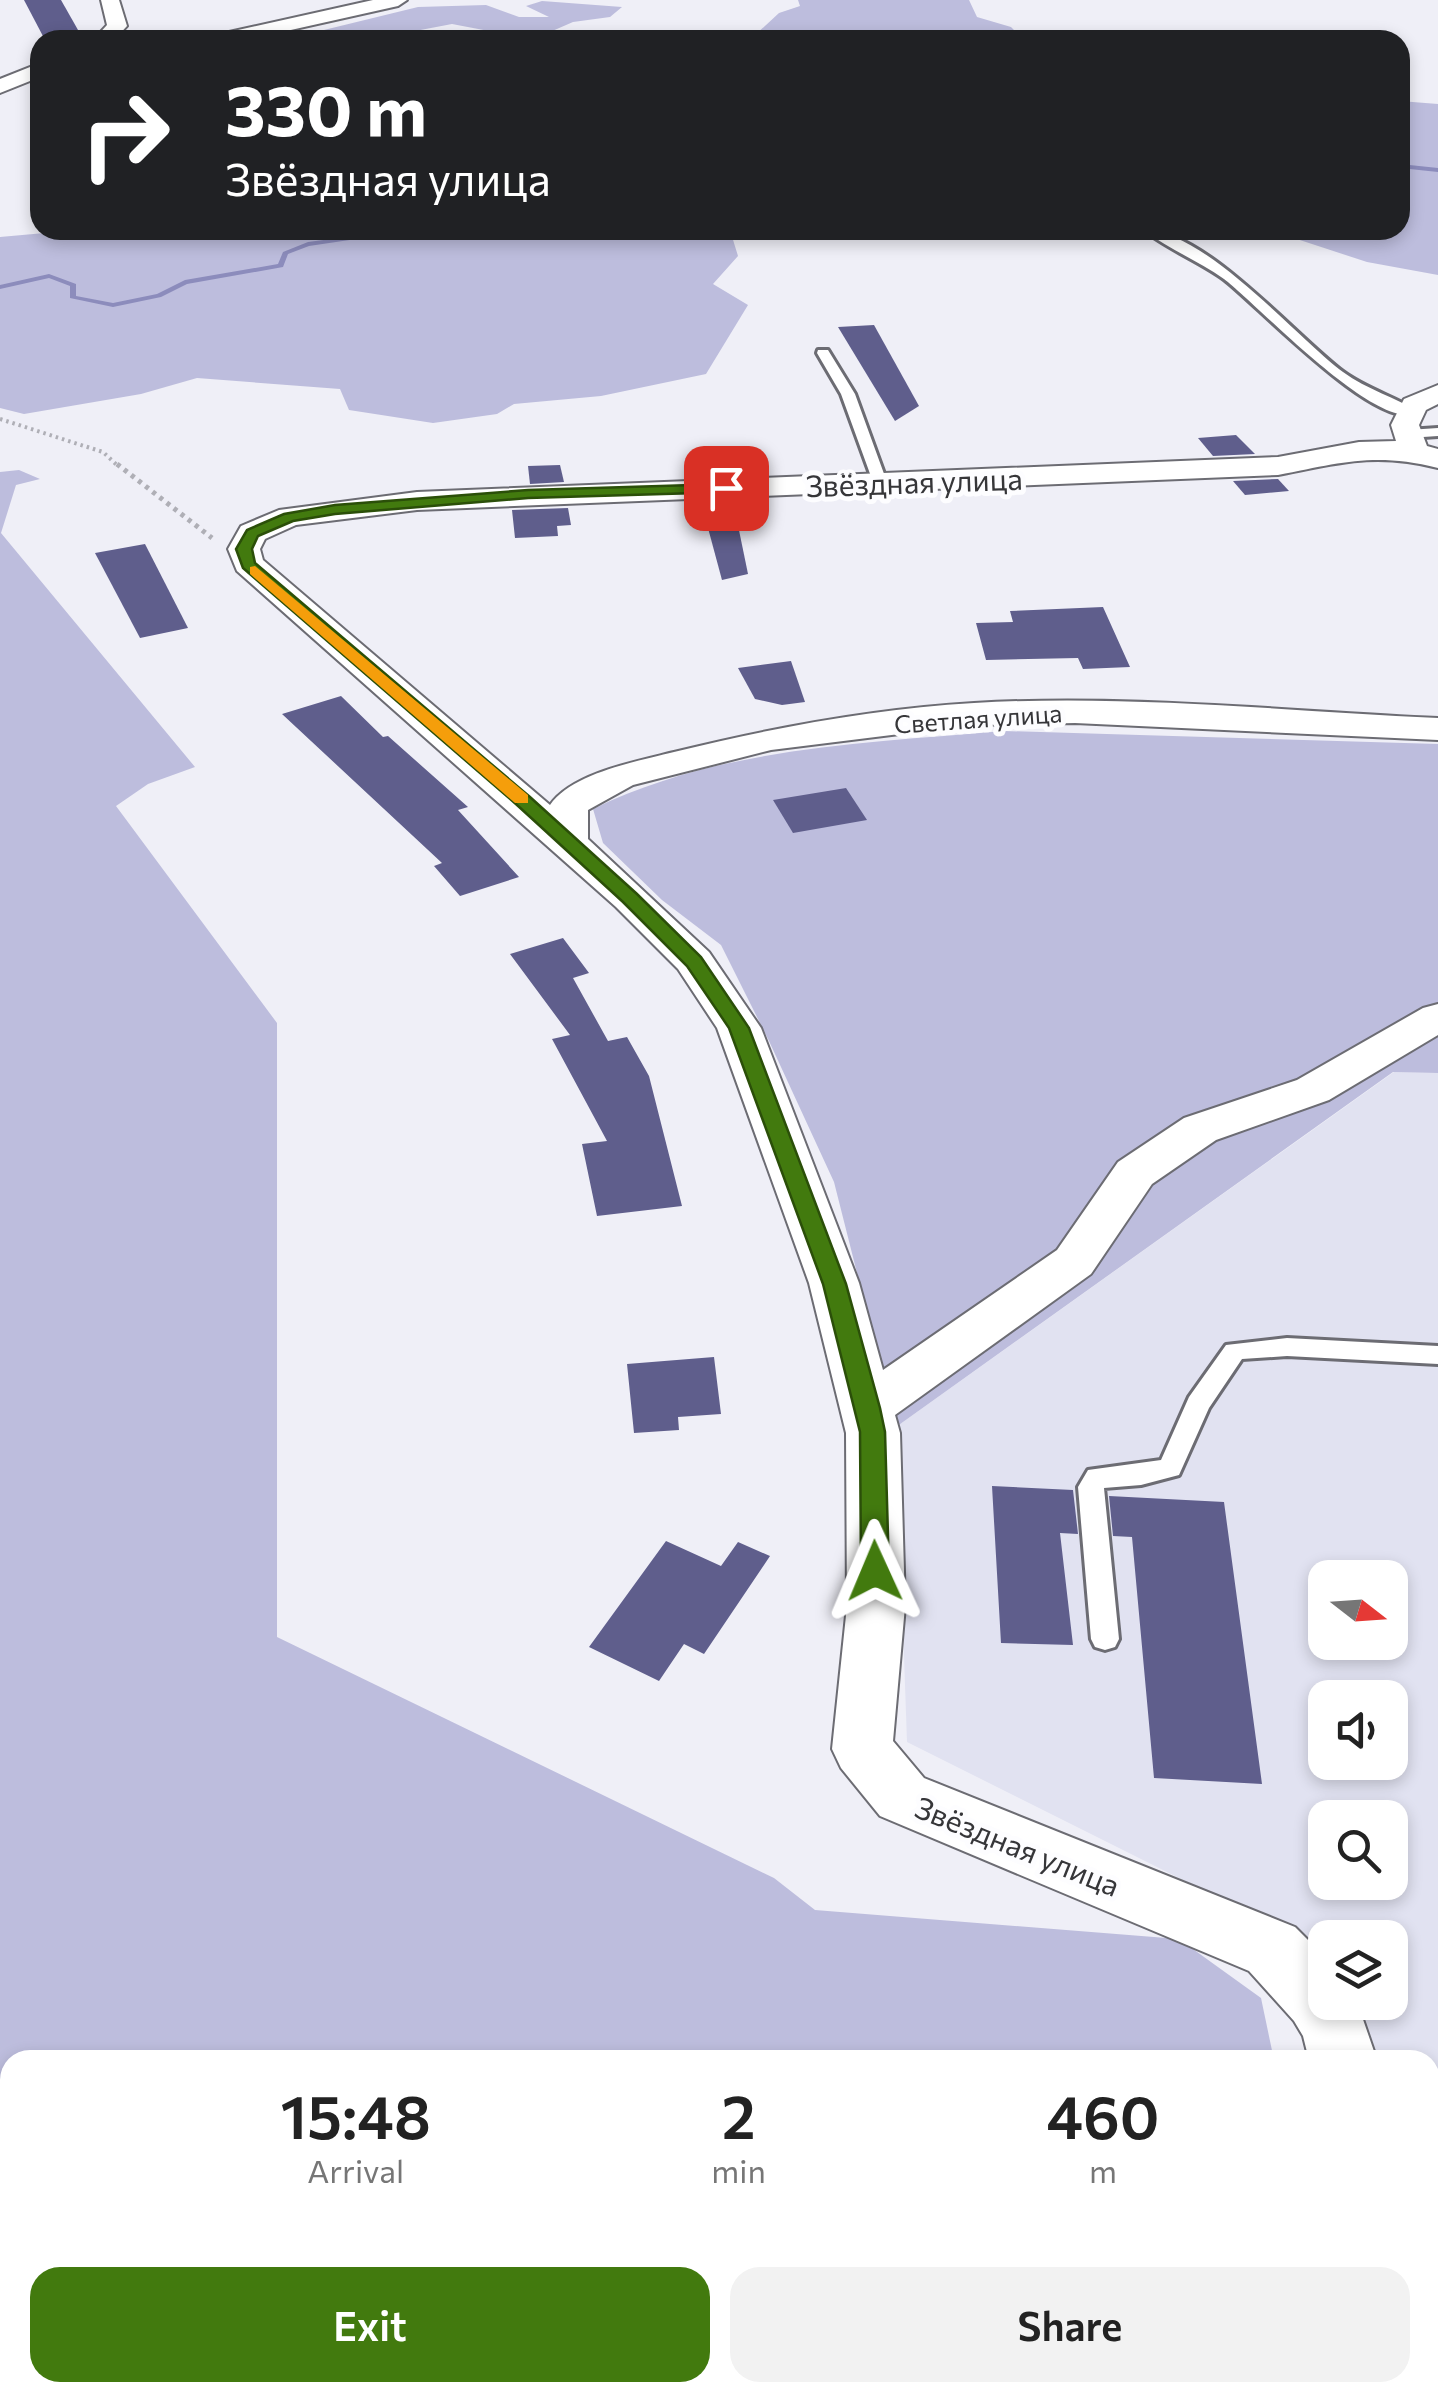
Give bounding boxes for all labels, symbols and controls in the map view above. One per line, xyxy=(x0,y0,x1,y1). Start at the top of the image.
text: 330 m xyxy=(225,65,427,150)
icon: right xyxy=(60,70,190,200)
text: Звёздная улица xyxy=(225,150,551,205)
pin xyxy=(684,446,769,531)
street label: Звёздная улица xyxy=(805,459,1023,503)
icon: arrive xyxy=(699,461,754,516)
street label: Светлая улица xyxy=(893,697,1063,739)
position arrow xyxy=(823,1519,927,1623)
north arrow xyxy=(1308,1560,1408,1660)
map controls xyxy=(1308,1560,1408,2020)
button: sound xyxy=(1308,1680,1408,1780)
street label: Звёздная улица xyxy=(910,1787,1126,1903)
button: search xyxy=(1308,1800,1408,1900)
button: layers xyxy=(1308,1920,1408,2020)
text: 15:48 xyxy=(281,2078,431,2151)
text: 2 xyxy=(722,2078,756,2151)
text: 460 xyxy=(1046,2078,1159,2151)
text: Arrival xyxy=(307,2150,404,2190)
text: min xyxy=(711,2150,766,2190)
text: m xyxy=(1089,2150,1117,2190)
button: Exit xyxy=(30,2267,710,2382)
button: Share xyxy=(730,2267,1410,2382)

